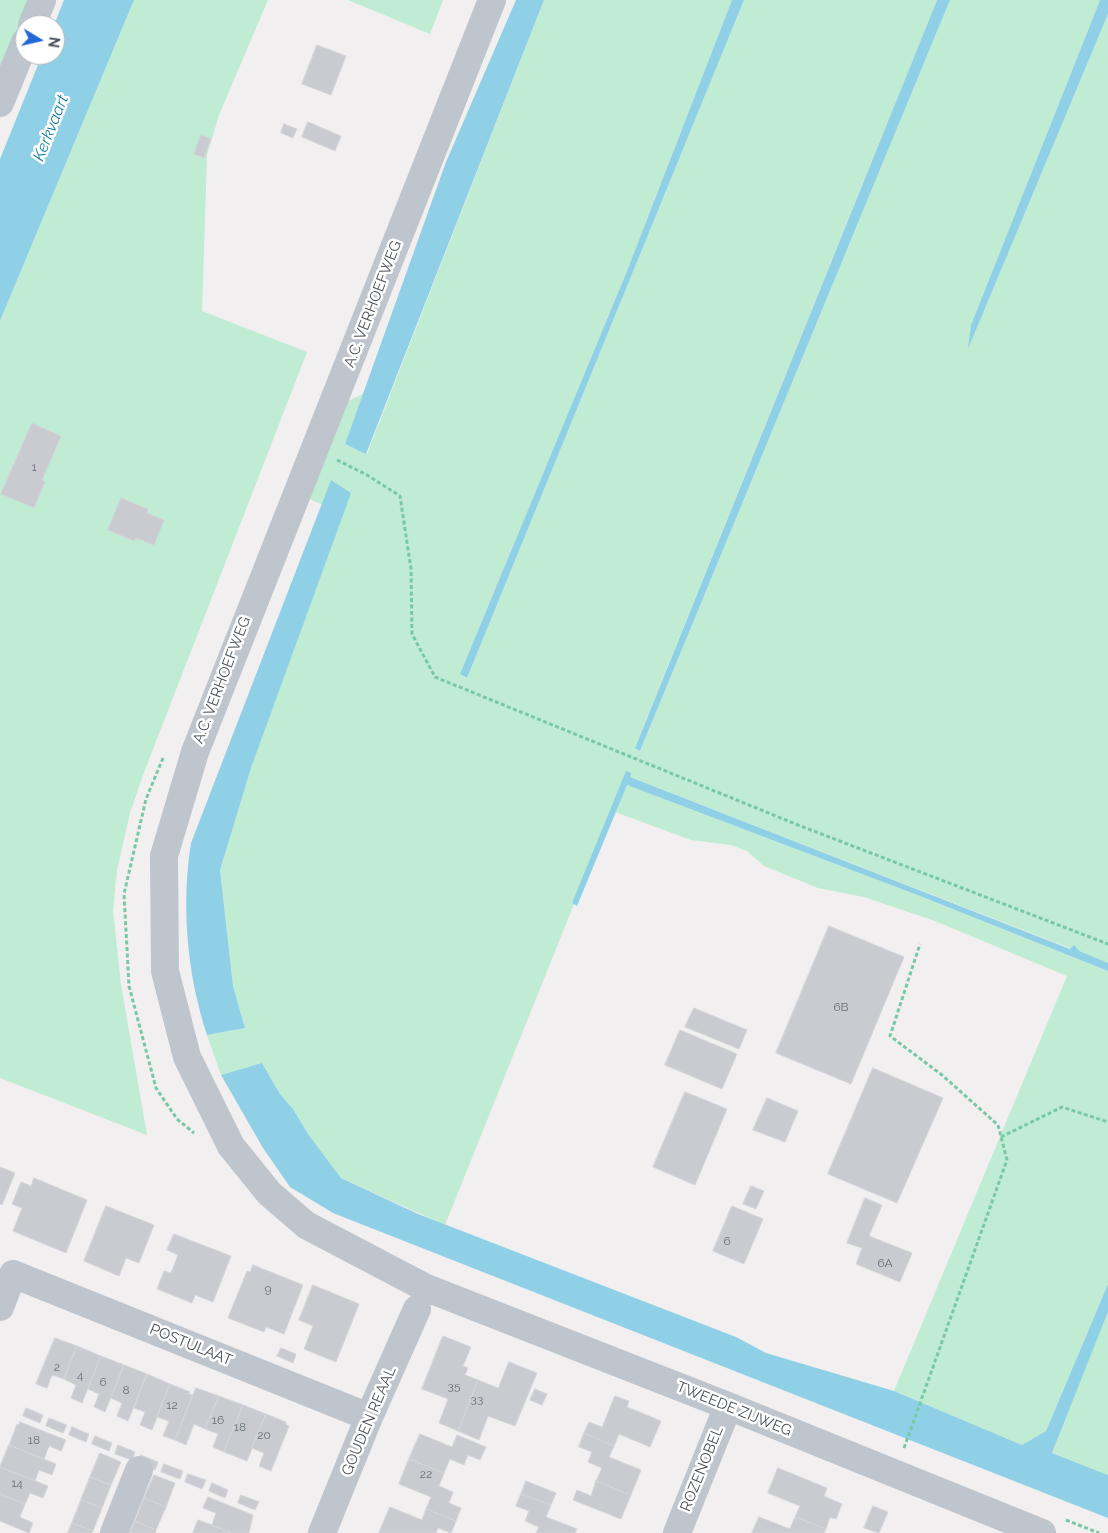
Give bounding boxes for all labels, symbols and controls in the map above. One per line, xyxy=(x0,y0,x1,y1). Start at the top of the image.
north arrow xyxy=(15,15,65,65)
text: N xyxy=(45,36,63,49)
water label: Kerkvaart xyxy=(29,92,73,164)
street label: A.C. VERHOEFWEG xyxy=(341,238,405,370)
house number: 1 xyxy=(31,460,37,474)
street label: A.C. VERHOEFWEG xyxy=(190,614,254,746)
house number: 6B xyxy=(833,1000,849,1014)
house number: 6 xyxy=(723,1234,731,1248)
house number: 6A xyxy=(877,1256,893,1270)
house number: 9 xyxy=(264,1282,272,1296)
street label: POSTULAAT xyxy=(147,1320,235,1370)
house number: 2 xyxy=(54,1360,60,1374)
street label: GOUDEN REAAL xyxy=(338,1364,400,1478)
house number: 4 xyxy=(77,1368,83,1382)
house number: 6 xyxy=(99,1375,107,1389)
street label: TWEEDE ZIJWEG xyxy=(674,1378,794,1440)
house number: 35 xyxy=(448,1379,460,1393)
house number: 8 xyxy=(122,1383,130,1397)
house number: 33 xyxy=(471,1392,483,1406)
house number: 12 xyxy=(166,1398,178,1412)
house number: 16 xyxy=(212,1413,224,1427)
house number: 18 xyxy=(234,1420,246,1434)
street label: ROZENOBEL xyxy=(677,1424,727,1514)
house number: 20 xyxy=(257,1428,271,1442)
house number: 18 xyxy=(28,1433,40,1447)
house number: 22 xyxy=(420,1467,432,1481)
house number: 14 xyxy=(11,1476,23,1490)

